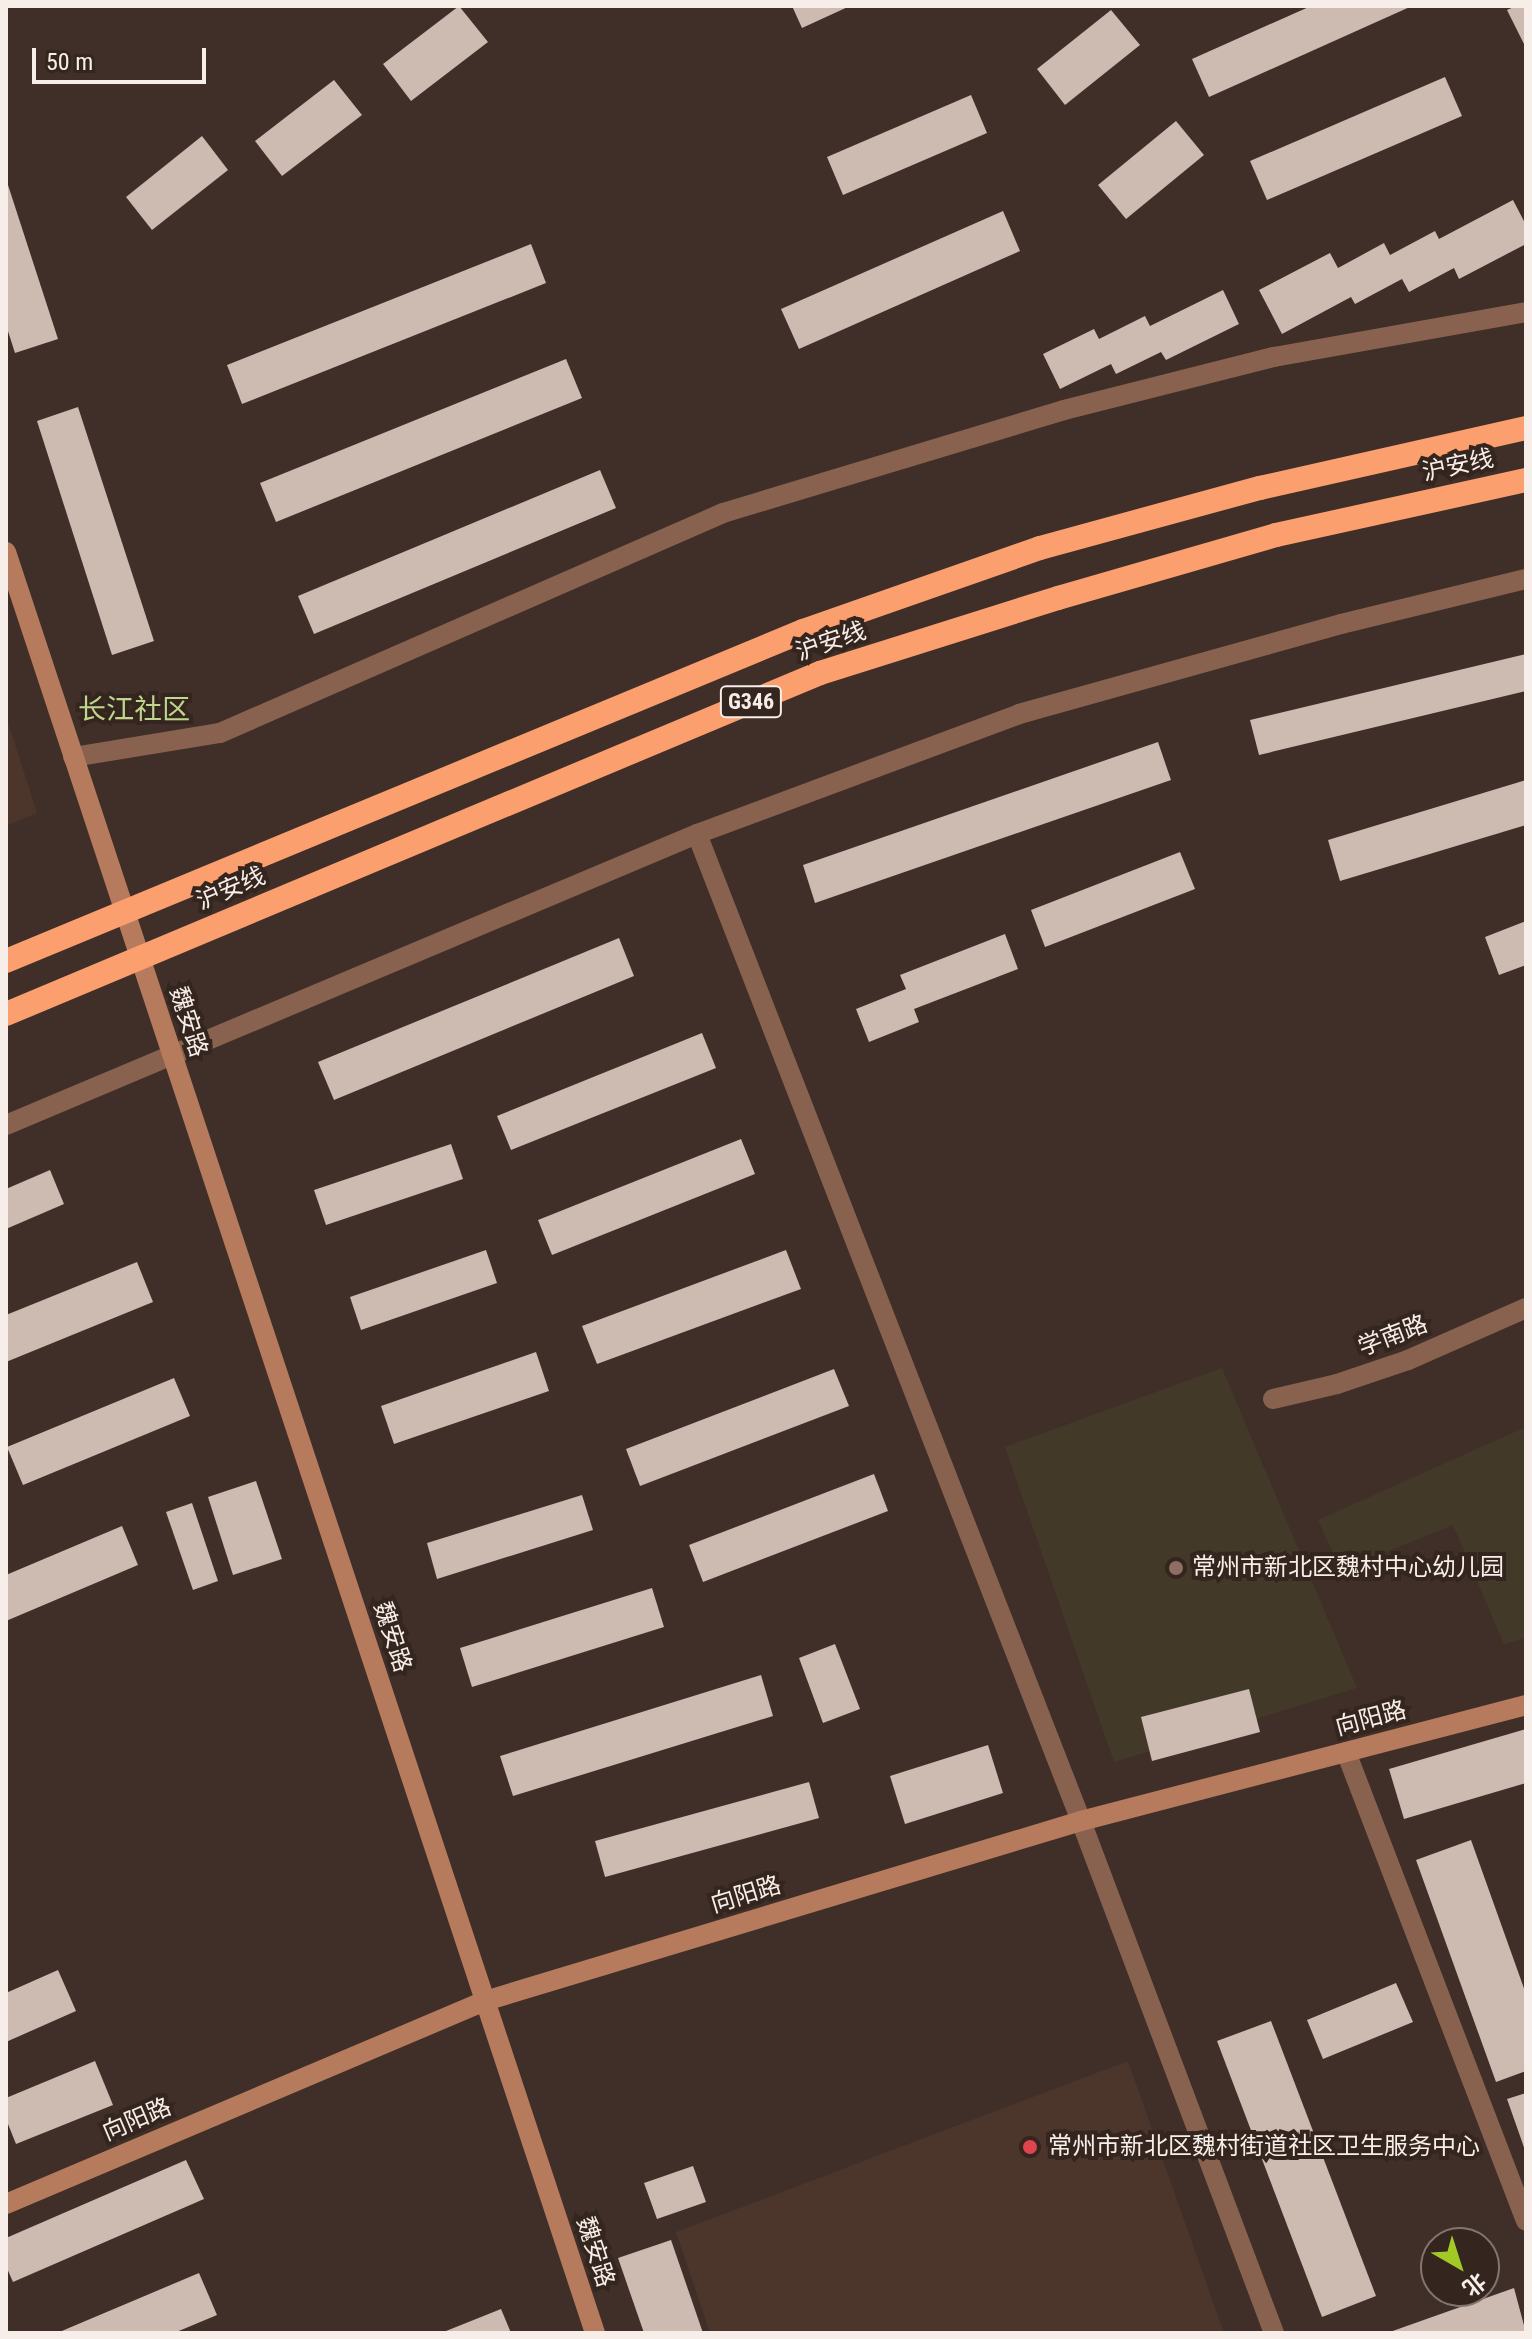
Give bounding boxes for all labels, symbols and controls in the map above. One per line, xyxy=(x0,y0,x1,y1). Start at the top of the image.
scale bar xyxy=(36,32,210,82)
text: 50 m xyxy=(46,48,93,76)
street label: 沪安线 xyxy=(1420,444,1496,488)
street label: 沪安线 xyxy=(792,617,870,667)
road number: G346 xyxy=(719,684,783,720)
district label: 长江社区 xyxy=(78,693,190,727)
street label: 沪安线 xyxy=(192,862,270,916)
street label: 魏安路 xyxy=(163,983,213,1061)
street label: 学南路 xyxy=(1354,1310,1432,1362)
place label: 常州市新北区魏村中心幼儿园 xyxy=(1192,1554,1504,1582)
marker: 常州市新北区魏村中心幼儿园 xyxy=(1167,1559,1185,1577)
street label: 魏安路 xyxy=(367,1598,417,1676)
street label: 向阳路 xyxy=(1332,1696,1410,1742)
street label: 向阳路 xyxy=(707,1871,785,1919)
street label: 向阳路 xyxy=(98,2093,176,2147)
place label: 常州市新北区魏村街道社区卫生服务中心 xyxy=(1048,2133,1480,2161)
marker: 常州市新北区魏村街道社区卫生服务中心 xyxy=(1019,2136,1041,2158)
street label: 魏安路 xyxy=(570,2213,620,2291)
north arrow xyxy=(1420,2227,1500,2307)
text: 北 xyxy=(1458,2268,1491,2301)

